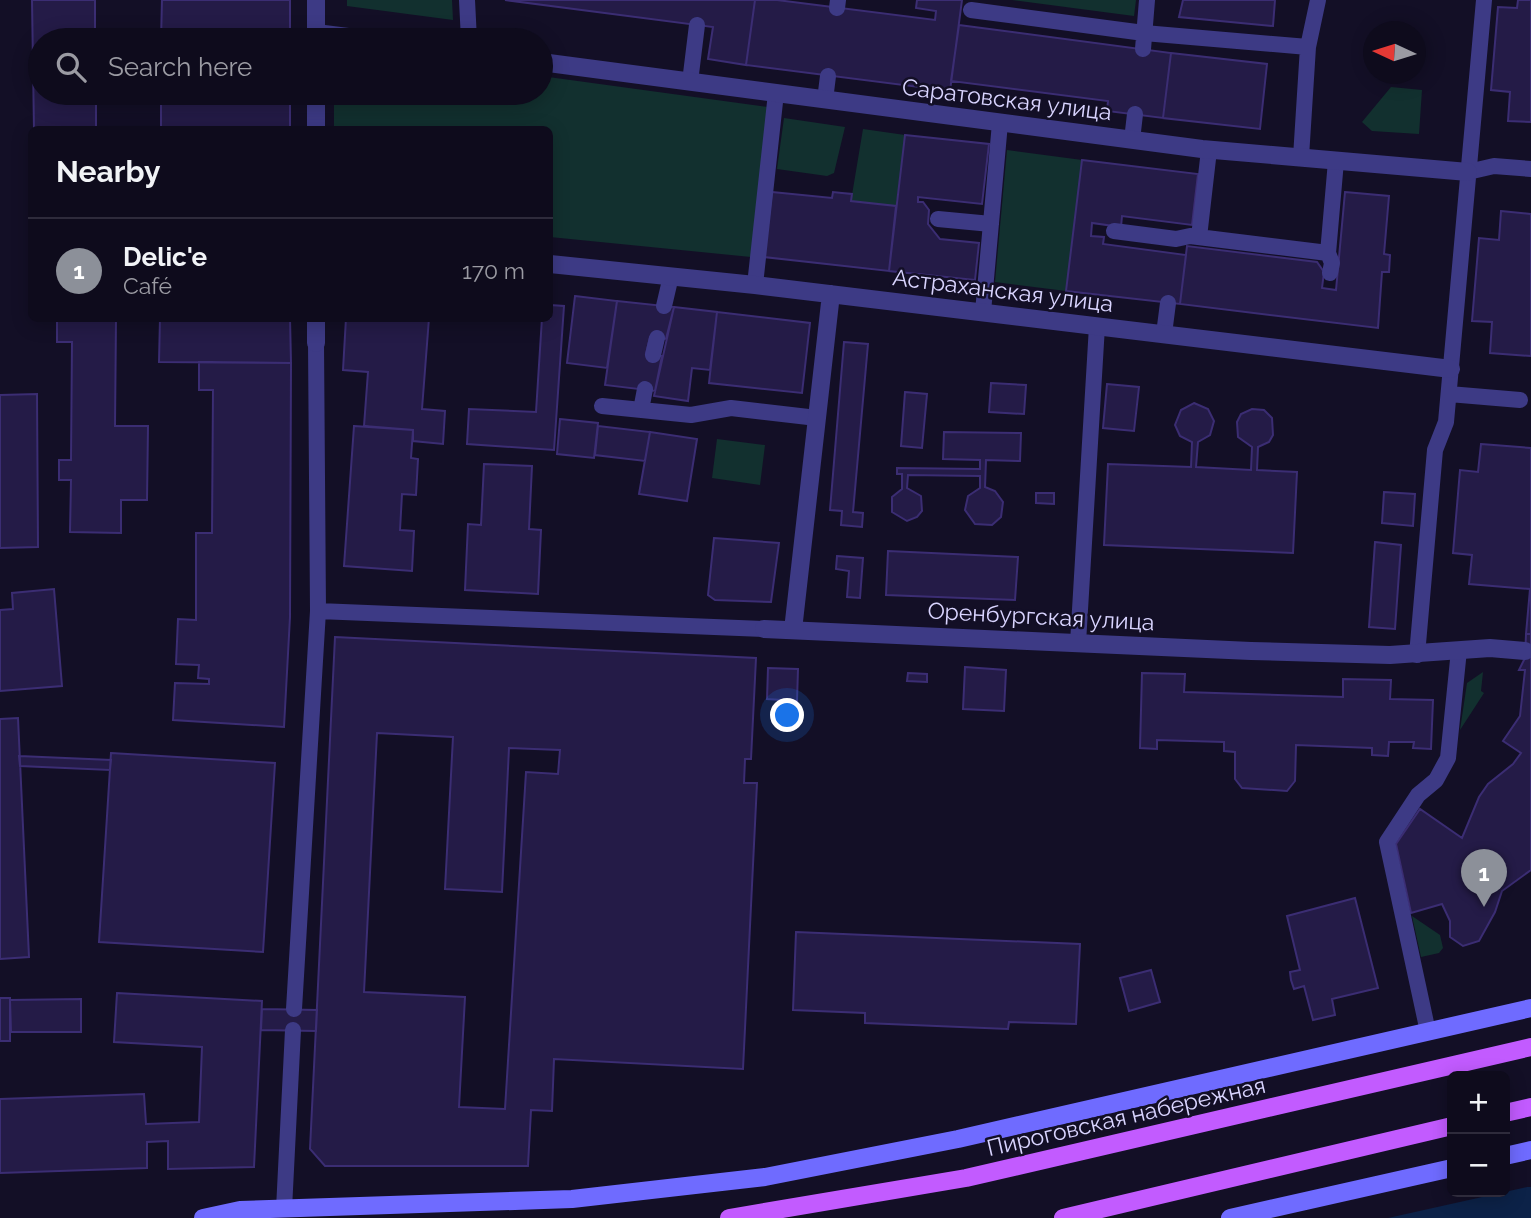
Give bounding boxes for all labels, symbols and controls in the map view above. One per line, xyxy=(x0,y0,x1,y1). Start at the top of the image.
north arrow xyxy=(1363,21,1426,84)
search box xyxy=(28,28,553,105)
icon: search xyxy=(52,48,90,86)
text: Search here xyxy=(108,52,252,82)
street label: Саратовская улица xyxy=(901,73,1113,125)
text: Nearby xyxy=(56,154,160,189)
text: Delic'e xyxy=(123,242,207,272)
text: 1 xyxy=(73,257,85,284)
text: 170 m xyxy=(462,257,525,284)
street label: Астраханская улица xyxy=(891,263,1115,317)
text: Café xyxy=(123,272,172,299)
street label: Оренбургская улица xyxy=(927,597,1155,635)
your location xyxy=(770,698,804,732)
pin: 1 xyxy=(1461,849,1507,907)
street label: Пироговская набережная xyxy=(984,1071,1268,1161)
map controls xyxy=(1447,1071,1510,1197)
button: + xyxy=(1447,1071,1510,1134)
button: − xyxy=(1447,1134,1510,1197)

